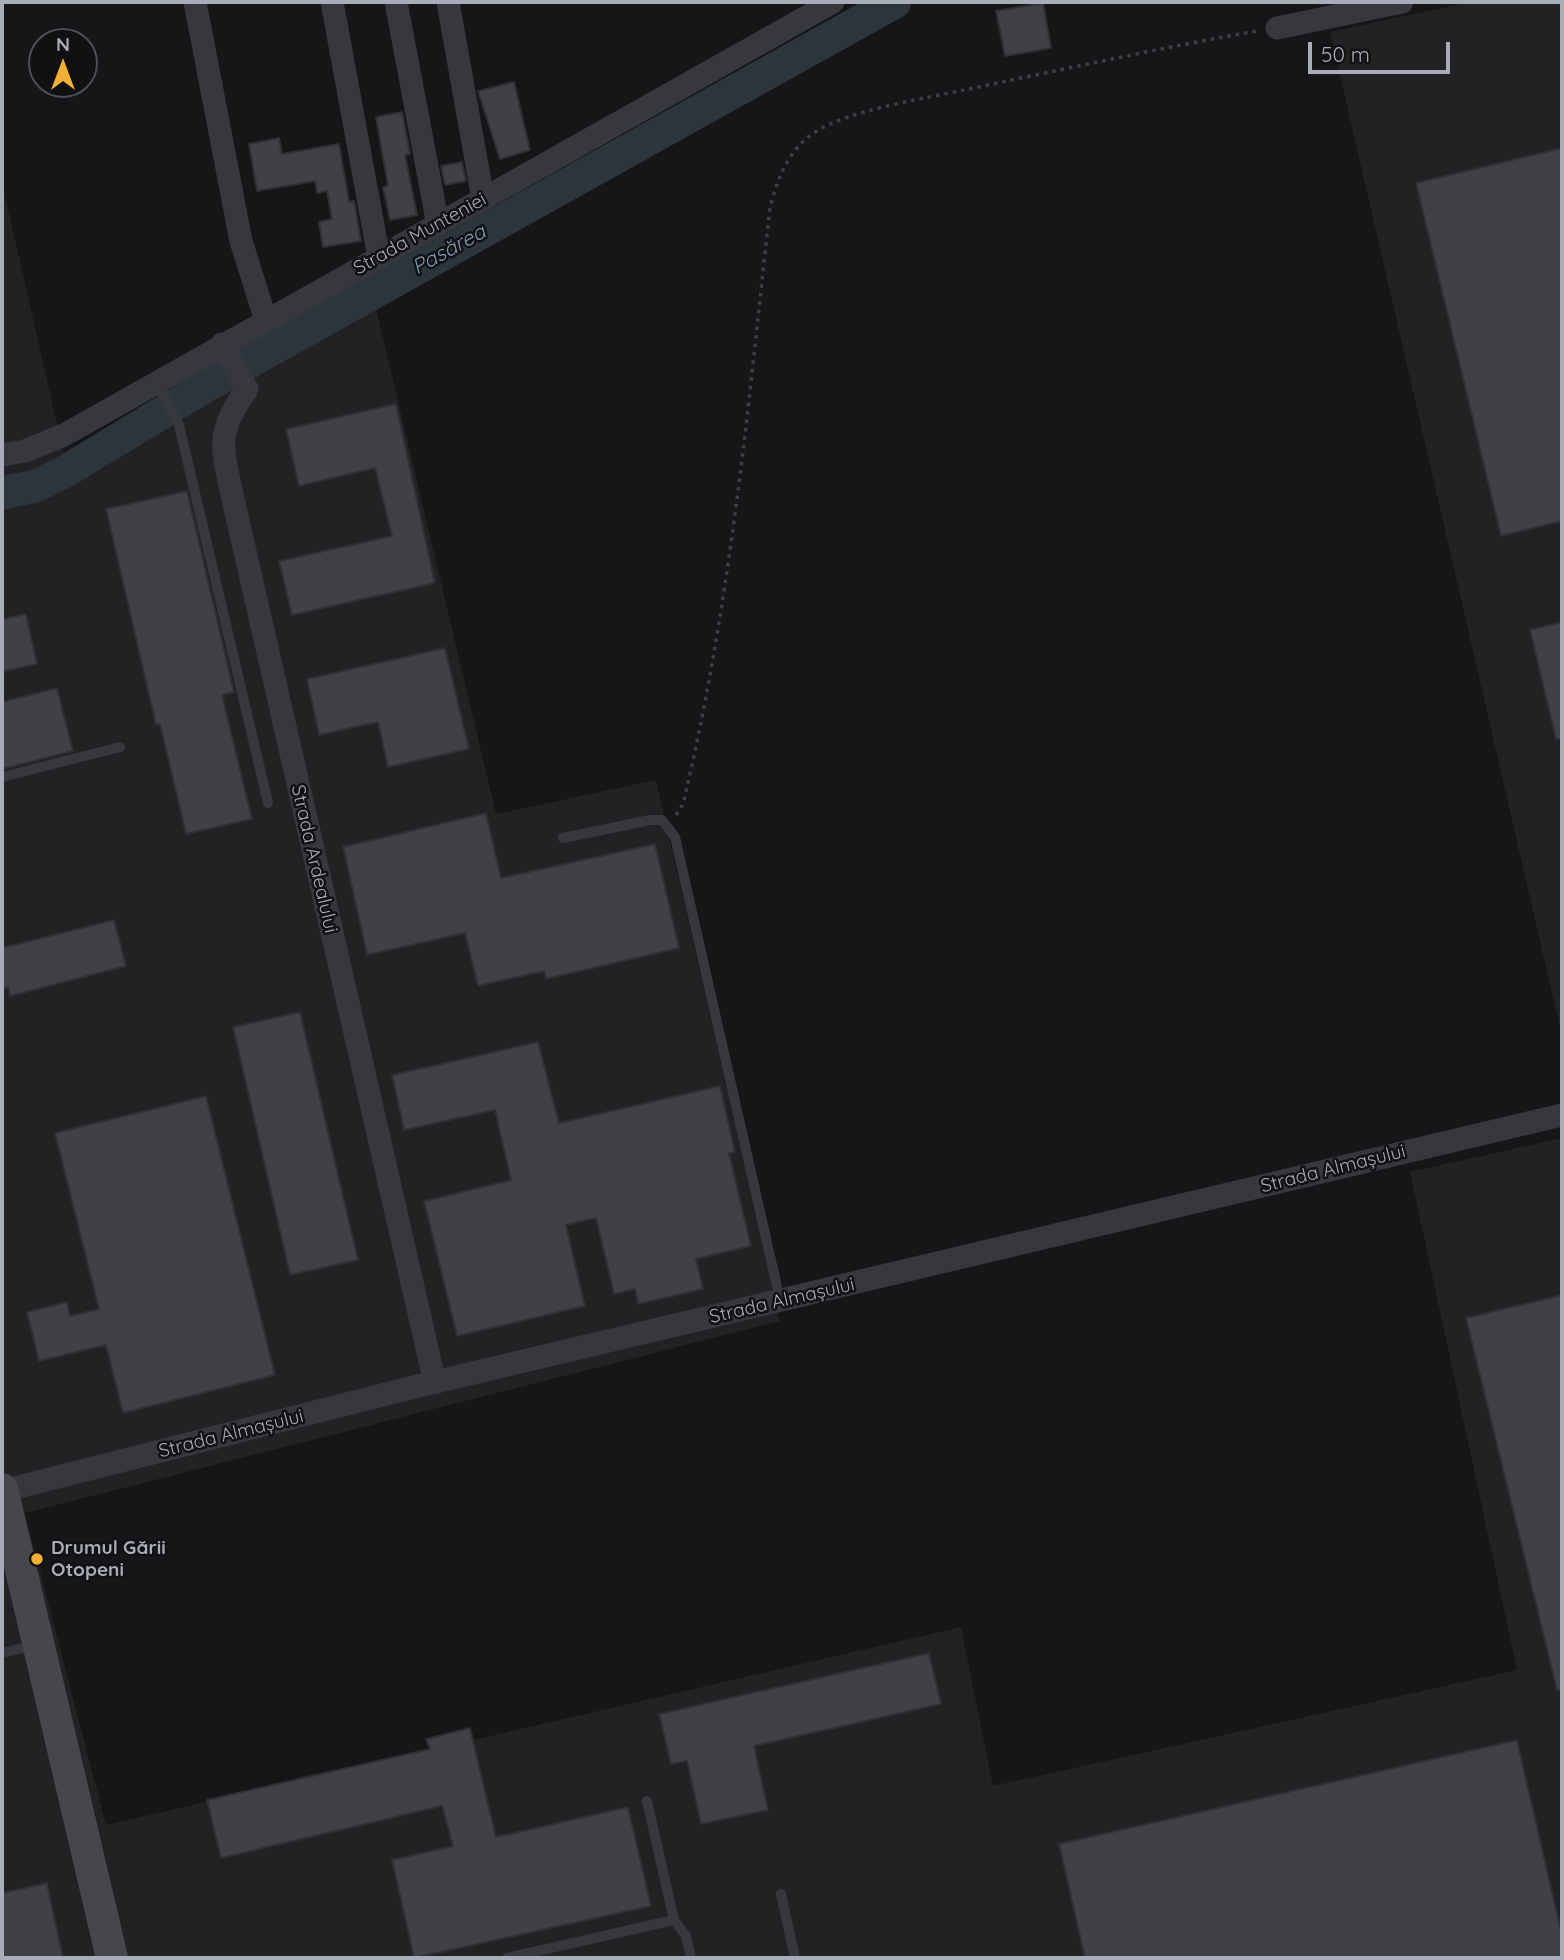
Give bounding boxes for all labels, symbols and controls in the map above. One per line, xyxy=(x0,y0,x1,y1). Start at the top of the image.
north arrow xyxy=(28,28,98,98)
scale bar xyxy=(1312,28,1454,72)
text: N xyxy=(56,32,70,56)
text: 50 m xyxy=(1321,41,1370,67)
street label: Strada Munteniei xyxy=(350,188,490,280)
water label: Pasărea xyxy=(408,220,490,280)
street label: Strada Ardealului xyxy=(286,783,342,935)
street label: Strada Almașului xyxy=(1258,1140,1408,1198)
street label: Strada Almașului xyxy=(707,1273,857,1329)
street label: Strada Almașului xyxy=(156,1405,306,1463)
place label: Drumul Gării Otopeni xyxy=(51,1537,166,1581)
marker: Drumul Gării Otopeni xyxy=(29,1551,45,1567)

